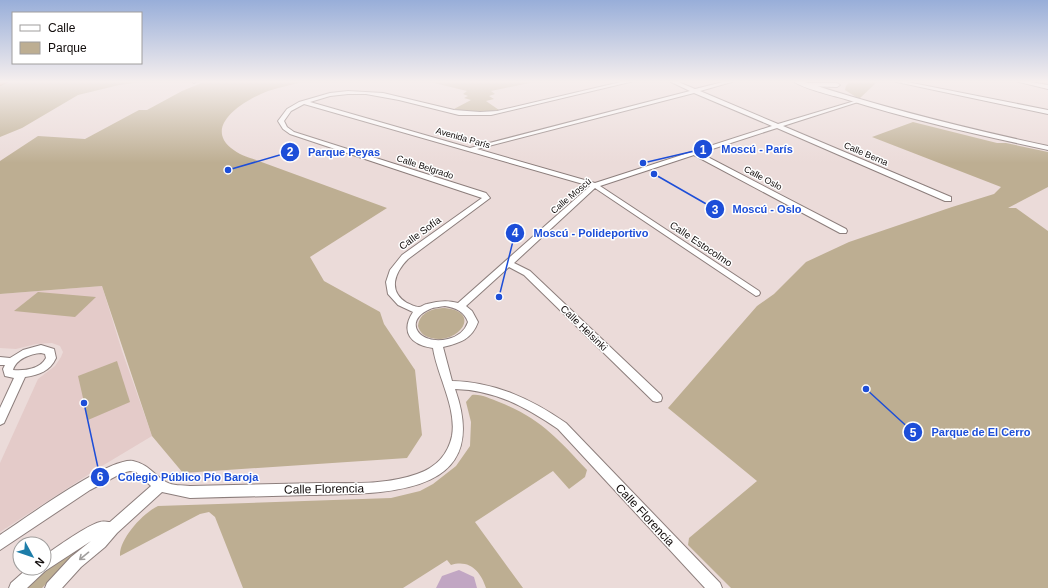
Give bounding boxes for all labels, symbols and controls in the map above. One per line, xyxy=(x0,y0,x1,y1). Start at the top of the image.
legend xyxy=(12,12,142,64)
text: Calle xyxy=(48,21,76,35)
text: Parque xyxy=(48,41,87,55)
street label: Avenida París xyxy=(435,125,492,151)
callout: Moscú - París xyxy=(693,138,801,161)
callout: Parque Peyas xyxy=(280,140,388,163)
street label: Calle Berna xyxy=(842,140,890,168)
text: 1 xyxy=(700,143,707,157)
text: Moscú - París xyxy=(721,143,793,155)
text: 2 xyxy=(287,145,294,159)
text: Parque Peyas xyxy=(308,146,380,158)
street label: Calle Belgrado xyxy=(395,153,455,181)
street label: Calle Oslo xyxy=(742,164,784,192)
street label: Calle Moscú xyxy=(549,176,593,216)
callout: Moscú - Oslo xyxy=(705,198,810,221)
text: 3 xyxy=(712,203,719,217)
text: Moscú - Oslo xyxy=(732,203,802,215)
street label: Calle Sofía xyxy=(397,214,443,252)
street label: Calle Estocolmo xyxy=(668,219,734,269)
callout: Moscú - Polideportivo xyxy=(505,222,656,245)
text: 4 xyxy=(512,226,519,240)
text: Moscú - Polideportivo xyxy=(534,227,649,239)
street label: Calle Helsinki xyxy=(558,303,610,353)
callout: Parque de El Cerro xyxy=(903,421,1039,444)
text: 5 xyxy=(910,426,917,440)
text: Parque de El Cerro xyxy=(931,426,1031,438)
callout: Colegio Público Pío Baroja xyxy=(90,465,267,488)
text: 6 xyxy=(97,470,104,484)
text: Colegio Público Pío Baroja xyxy=(118,471,259,483)
street label: Calle Florencia xyxy=(284,481,364,497)
street label: Calle Florencia xyxy=(613,481,678,549)
north arrow xyxy=(12,536,52,576)
one-way arrow xyxy=(78,551,89,560)
text: N xyxy=(32,556,47,569)

